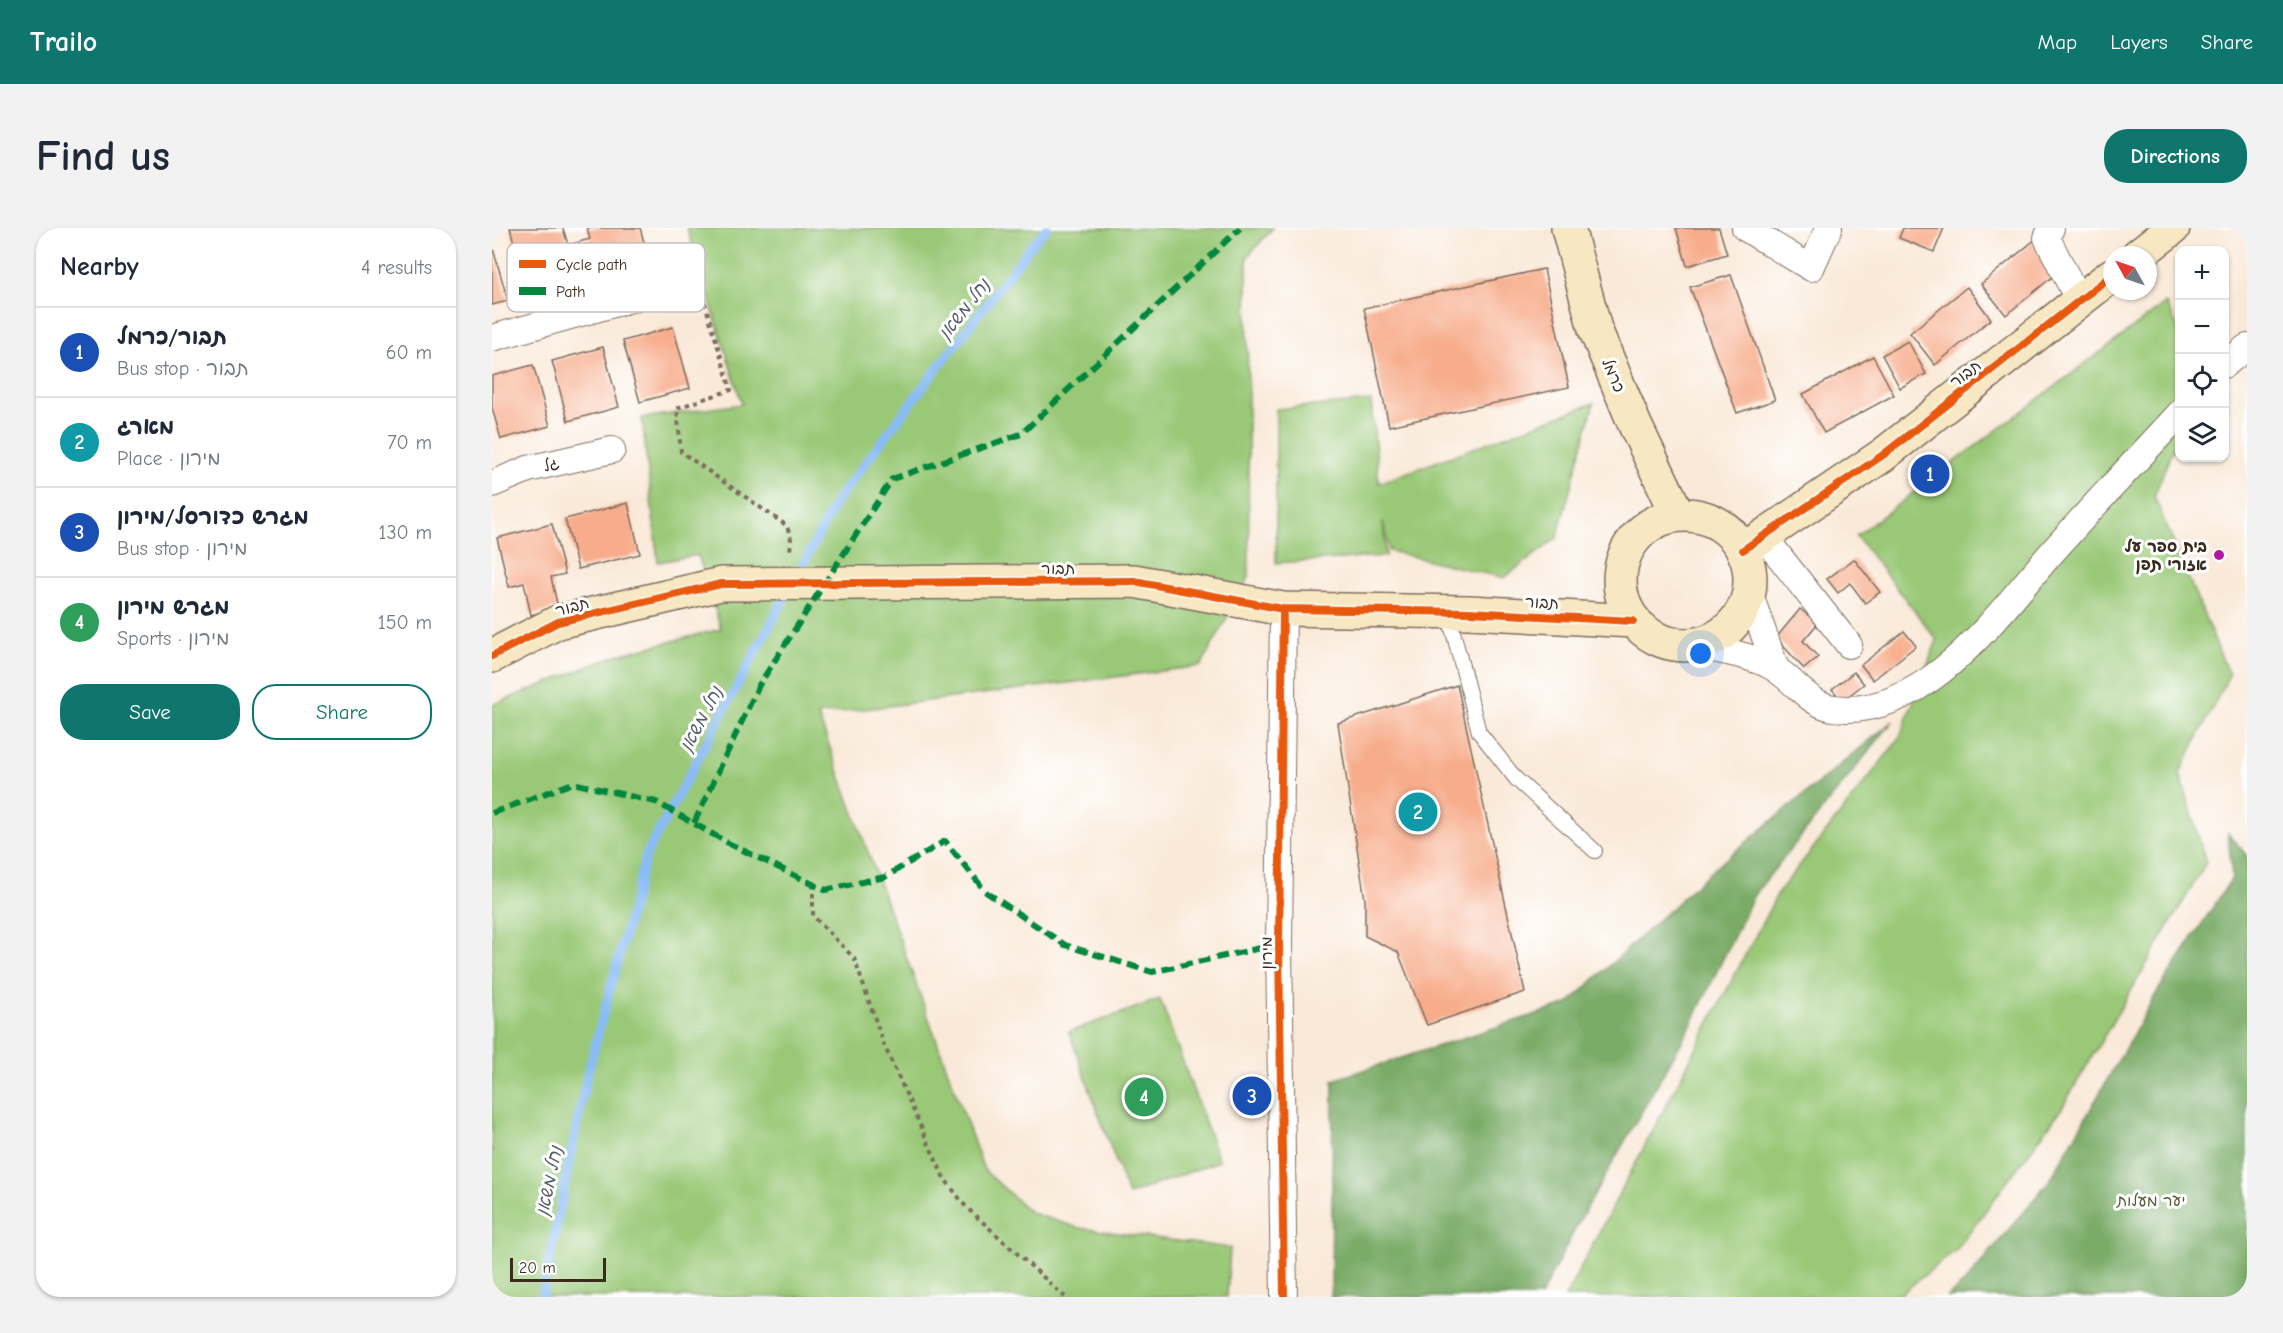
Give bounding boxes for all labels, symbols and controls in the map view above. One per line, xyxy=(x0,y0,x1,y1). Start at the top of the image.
text: Trailo xyxy=(30,26,97,58)
text: Map xyxy=(2038,30,2077,54)
text: Layers xyxy=(2110,30,2168,54)
text: Share xyxy=(2201,30,2253,54)
button: Directions xyxy=(2104,129,2247,183)
text: Find us xyxy=(36,132,170,181)
legend xyxy=(507,243,705,312)
north arrow xyxy=(2103,246,2157,300)
map controls xyxy=(2175,246,2229,462)
button: + xyxy=(2175,246,2229,300)
text: Nearby xyxy=(60,252,139,282)
text: 4 results xyxy=(361,256,432,279)
text: Cycle path xyxy=(556,256,627,274)
water label: נחל משאן xyxy=(934,274,995,344)
text: Path xyxy=(556,283,586,301)
button: − xyxy=(2175,300,2229,354)
text: תבור/כרמל xyxy=(117,324,227,350)
text: 1 xyxy=(76,341,83,364)
text: 60 m xyxy=(386,341,432,364)
button: locate xyxy=(2175,354,2229,408)
street label: כרמל xyxy=(1598,356,1628,395)
street label: תבור xyxy=(1947,356,1985,391)
text: Bus stop · תבור xyxy=(117,357,249,380)
button: layers xyxy=(2175,408,2229,462)
text: מארג xyxy=(117,414,174,440)
text: 2 xyxy=(75,431,84,454)
text: 70 m xyxy=(387,431,432,454)
text: Place · מירון xyxy=(117,447,221,470)
pin: 1 xyxy=(1910,452,1950,496)
street label: גל xyxy=(542,454,561,476)
text: מגרש כדורסל/מירון xyxy=(117,504,309,530)
text: 3 xyxy=(75,521,84,544)
text: 130 m xyxy=(379,521,432,544)
text: Bus stop · מירון xyxy=(117,537,248,560)
place label: בית ספר על אזורי תפן xyxy=(2124,538,2207,575)
marker: בית ספר על אזורי תפן xyxy=(2212,548,2226,562)
street label: תבור xyxy=(1041,560,1075,578)
street label: תבור xyxy=(1524,593,1559,613)
text: מגרש מירון xyxy=(117,594,229,620)
street label: תבור xyxy=(553,594,591,620)
text: 4 xyxy=(75,611,84,634)
text: 150 m xyxy=(378,611,432,634)
text: Sports · מירון xyxy=(117,627,229,650)
your location xyxy=(1686,639,1715,668)
water label: נחל משאן xyxy=(675,682,728,756)
button: Save xyxy=(60,684,240,740)
button: Share xyxy=(252,684,432,740)
pin: 2 xyxy=(1398,790,1438,834)
street label: מירון xyxy=(1258,936,1277,970)
pin: 4 xyxy=(1124,1074,1164,1120)
pin: 3 xyxy=(1232,1074,1272,1118)
water label: נחל משאן xyxy=(532,1143,567,1219)
park label: יער מעלות xyxy=(2116,1192,2185,1210)
scale bar xyxy=(510,1255,606,1282)
text: 20 m xyxy=(519,1259,556,1277)

